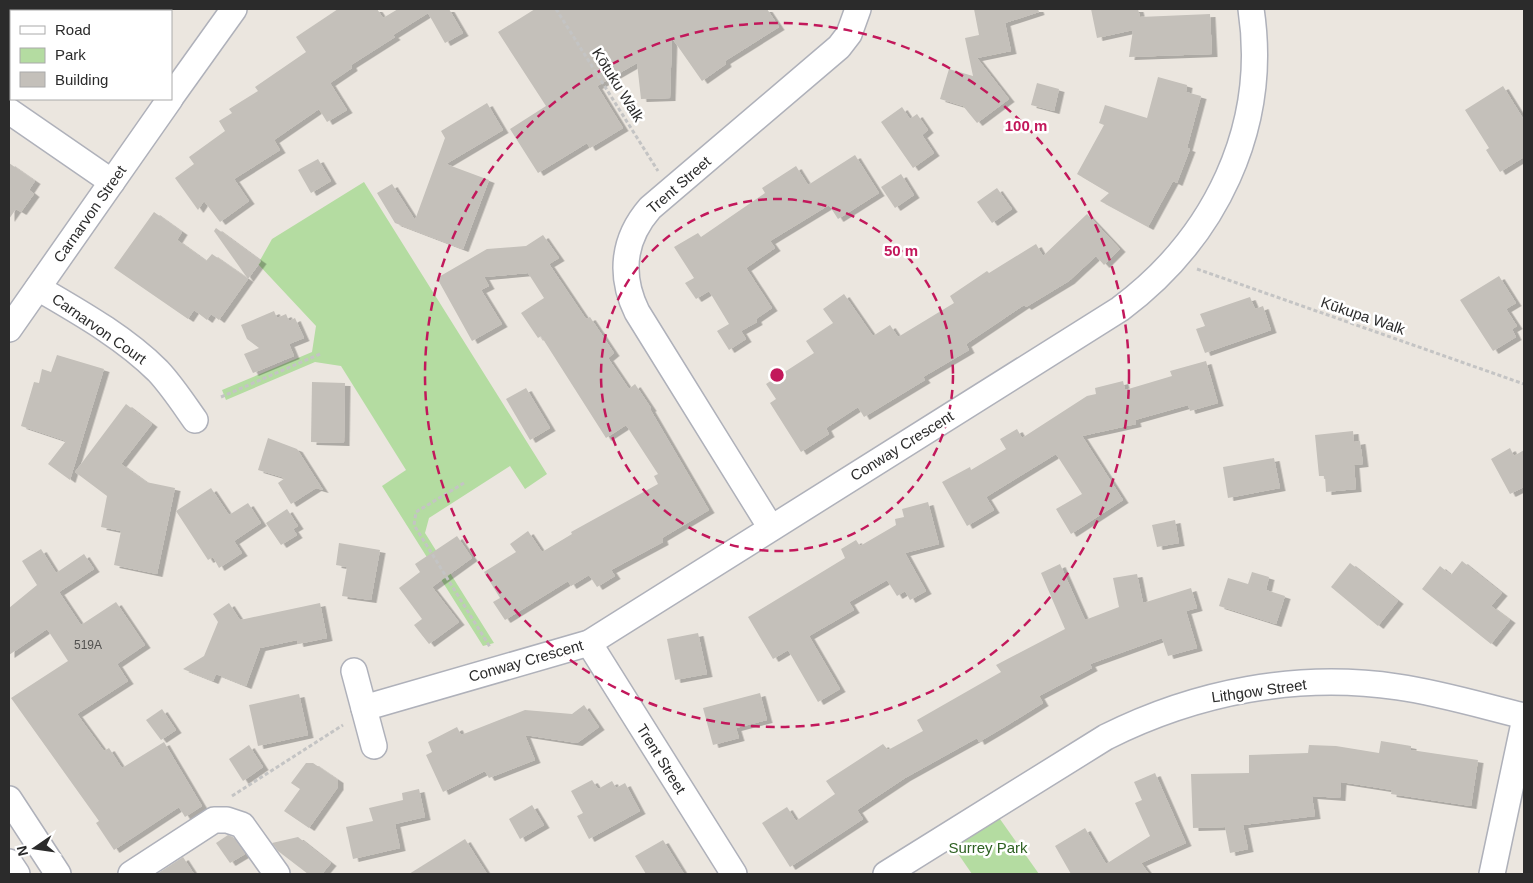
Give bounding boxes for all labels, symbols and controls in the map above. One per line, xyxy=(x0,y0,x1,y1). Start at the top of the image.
legend xyxy=(10,10,172,100)
text: Road xyxy=(55,21,91,38)
street label: Kōtuku Walk xyxy=(589,45,648,125)
text: Park xyxy=(55,46,86,63)
text: Building xyxy=(55,71,108,88)
text: 100 m xyxy=(1005,117,1047,134)
street label: Trent Street xyxy=(643,152,715,217)
street label: Carnarvon Street xyxy=(50,161,130,265)
text: 50 m xyxy=(884,242,918,259)
street label: Carnarvon Court xyxy=(49,290,150,368)
street label: Kūkupa Walk xyxy=(1319,293,1408,338)
centre of rings xyxy=(768,366,786,384)
street label: Conway Crescent xyxy=(847,407,957,484)
street label: Conway Crescent xyxy=(467,636,586,685)
house number: 519A xyxy=(74,638,102,652)
street label: Lithgow Street xyxy=(1210,675,1308,706)
street label: Trent Street xyxy=(633,721,690,797)
north arrow xyxy=(10,823,60,873)
park label: Surrey Park xyxy=(948,839,1028,856)
text: N xyxy=(13,844,31,858)

